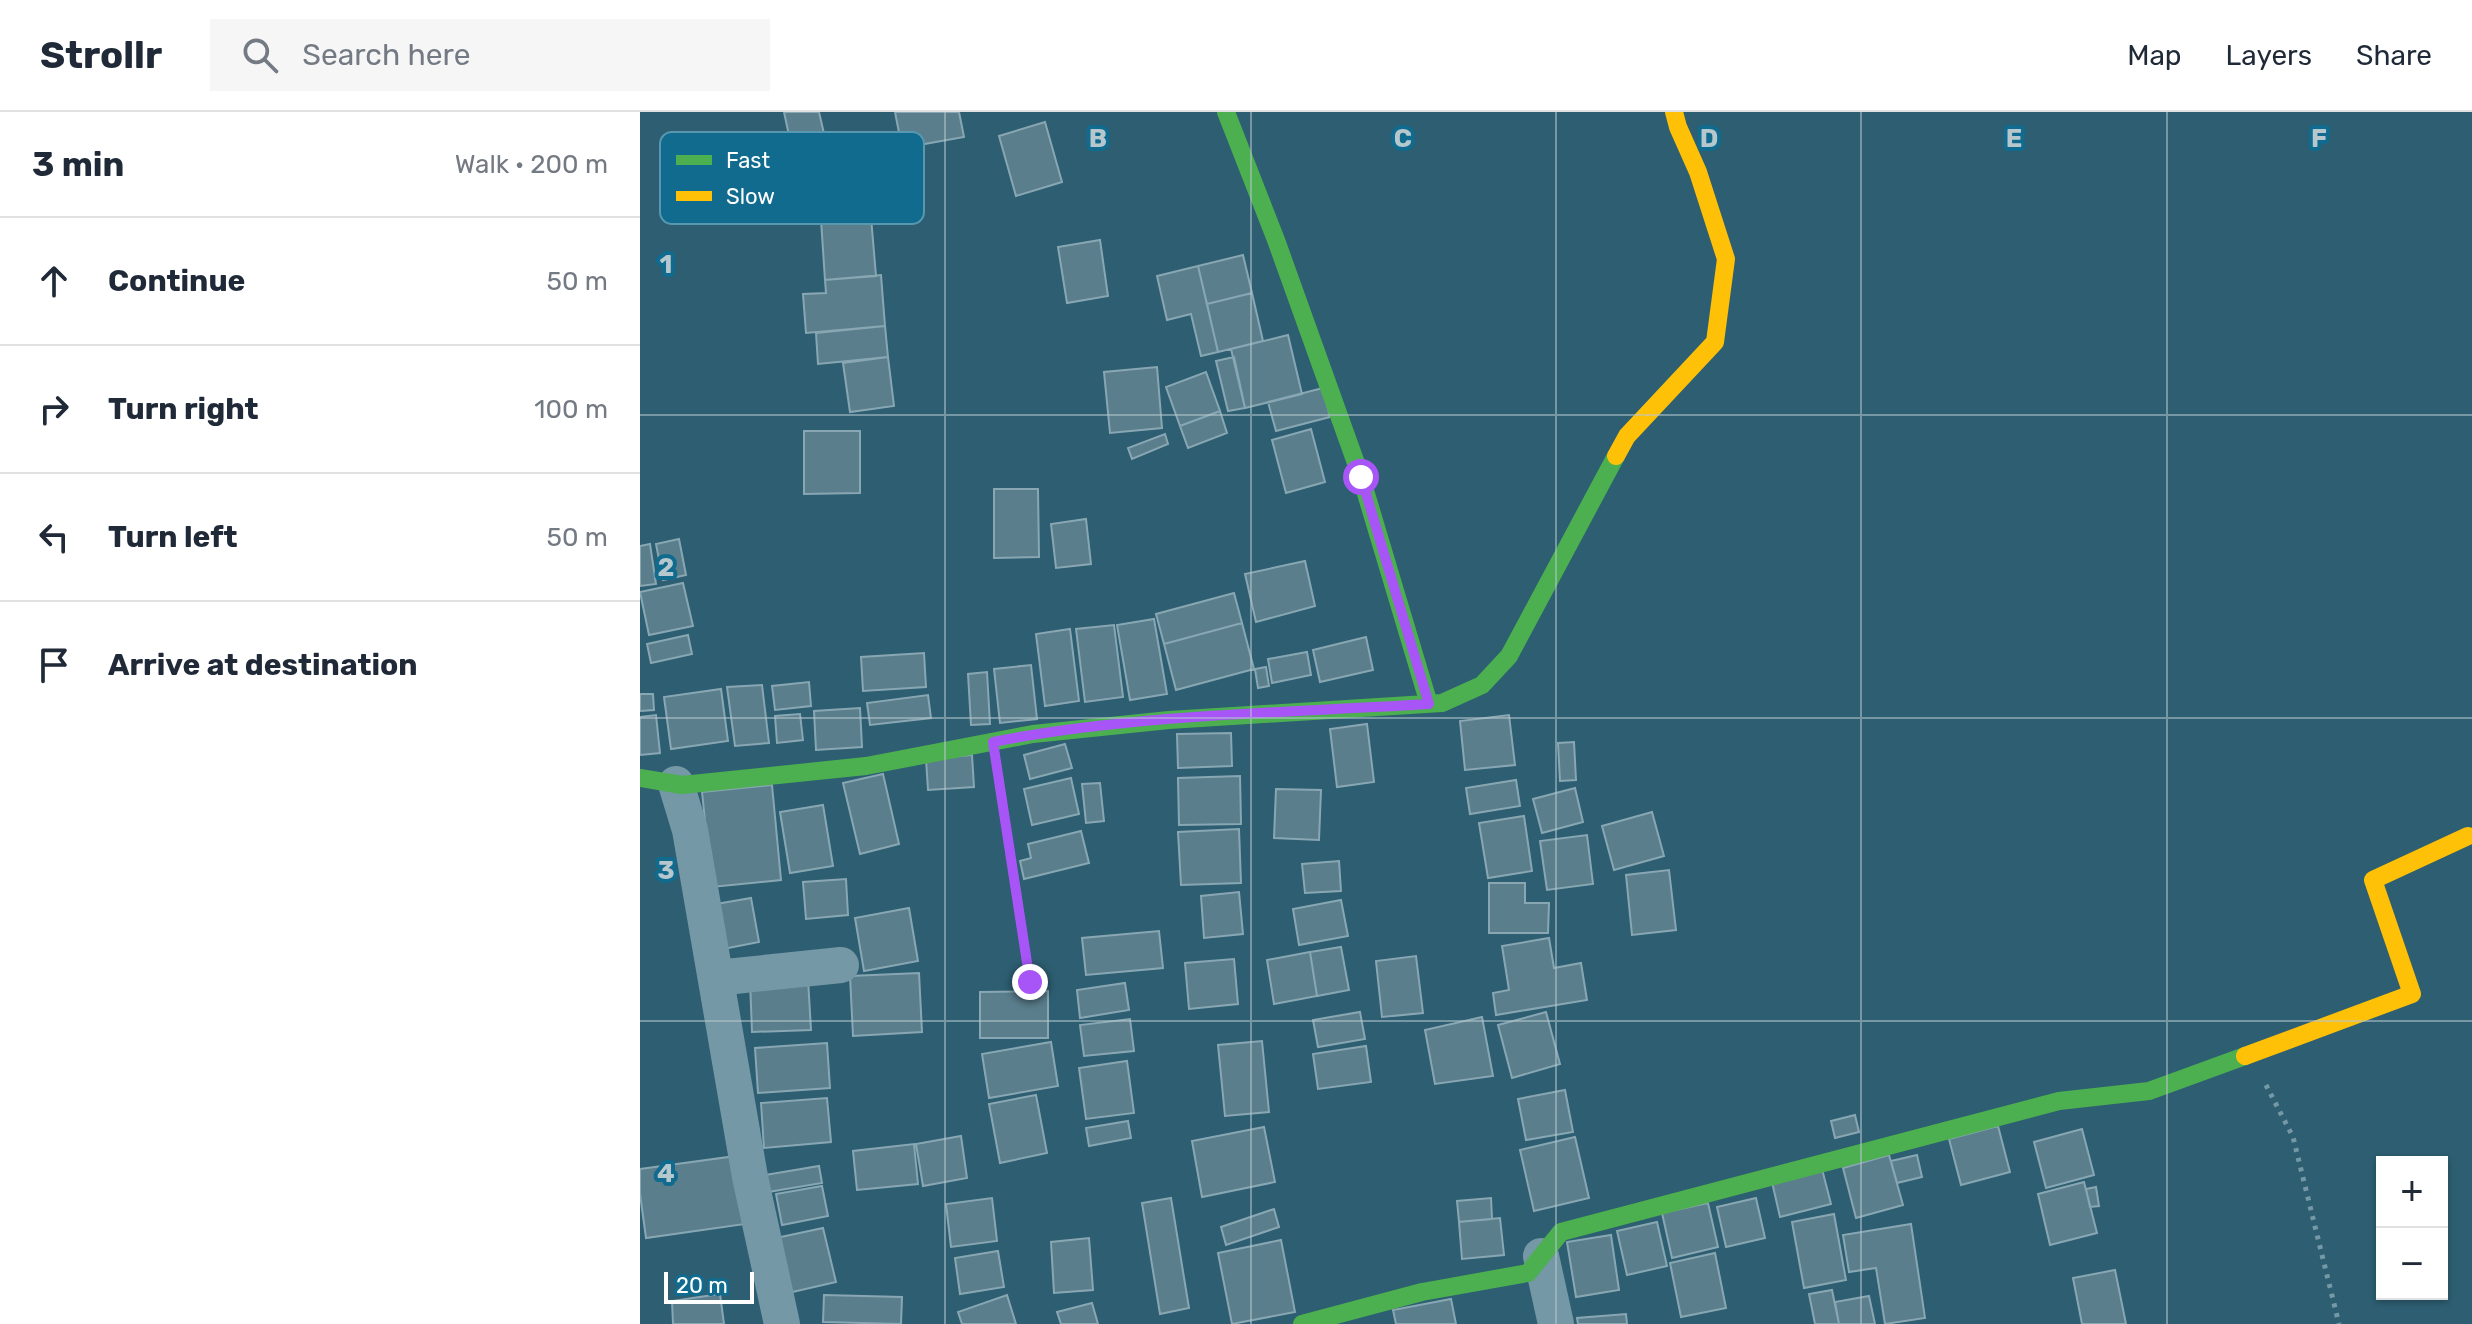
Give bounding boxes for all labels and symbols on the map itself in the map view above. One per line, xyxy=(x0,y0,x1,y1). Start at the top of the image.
text: B xyxy=(1089,123,1107,154)
text: C xyxy=(1394,123,1412,154)
text: D xyxy=(1700,123,1718,154)
text: E xyxy=(2006,123,2022,154)
text: F xyxy=(2311,123,2327,154)
legend xyxy=(660,132,924,224)
text: Fast xyxy=(726,147,771,174)
text: Slow xyxy=(726,183,775,210)
text: 1 xyxy=(660,249,672,280)
route start xyxy=(1343,459,1379,495)
text: 2 xyxy=(658,552,674,583)
text: 3 xyxy=(657,855,675,886)
route end xyxy=(1012,964,1048,1000)
text: 4 xyxy=(657,1158,675,1189)
scale bar xyxy=(664,1268,754,1304)

